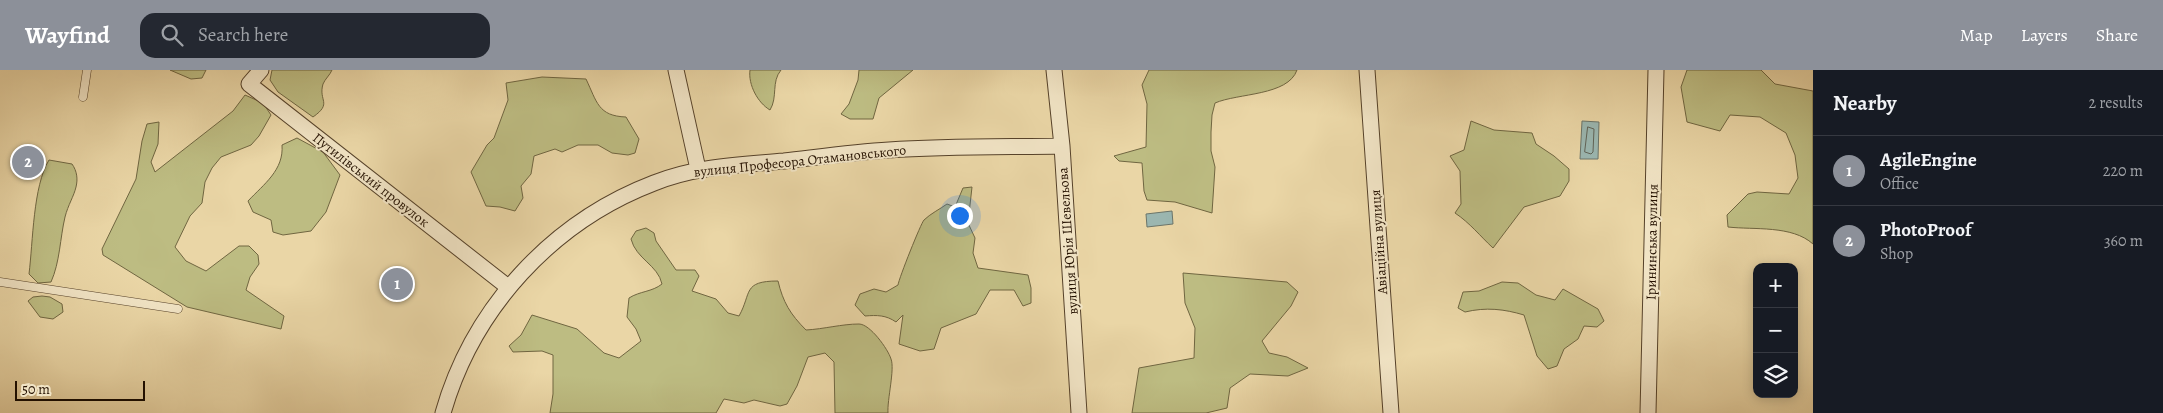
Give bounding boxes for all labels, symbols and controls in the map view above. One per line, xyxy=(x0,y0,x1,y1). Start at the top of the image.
search box xyxy=(140,13,490,58)
text: Wayfind xyxy=(25,19,110,51)
icon: search xyxy=(158,21,186,49)
text: Search here xyxy=(198,22,288,48)
text: Map xyxy=(1960,23,1993,47)
text: Layers xyxy=(2021,23,2068,47)
text: Share xyxy=(2096,23,2138,47)
text: Nearby xyxy=(1833,89,1896,117)
text: 2 results xyxy=(2088,92,2143,114)
street label: Путилівський провулок xyxy=(309,128,433,232)
street label: вулиця Професора Отамановського xyxy=(693,140,907,182)
pin: 2 xyxy=(12,143,44,181)
text: AgileEngine xyxy=(1880,147,1977,173)
text: 1 xyxy=(1846,160,1852,182)
text: 220 m xyxy=(2103,160,2143,182)
street label: вулиця Юрія Шевельова xyxy=(1053,166,1083,315)
text: Office xyxy=(1880,173,1919,195)
street label: Ірининська вулиця xyxy=(1641,184,1663,300)
street label: Авіаційна вулиця xyxy=(1366,189,1392,296)
your location xyxy=(947,203,973,229)
text: PhotoProof xyxy=(1880,217,1971,243)
text: 2 xyxy=(1845,230,1853,252)
text: 360 m xyxy=(2104,230,2143,252)
text: Shop xyxy=(1880,243,1913,265)
map controls xyxy=(1753,263,1798,398)
button: + xyxy=(1753,263,1798,308)
pin: 1 xyxy=(381,265,413,303)
button: − xyxy=(1753,308,1798,353)
button: layers xyxy=(1753,353,1798,398)
scale bar xyxy=(15,378,145,401)
text: 50 m xyxy=(22,380,50,399)

